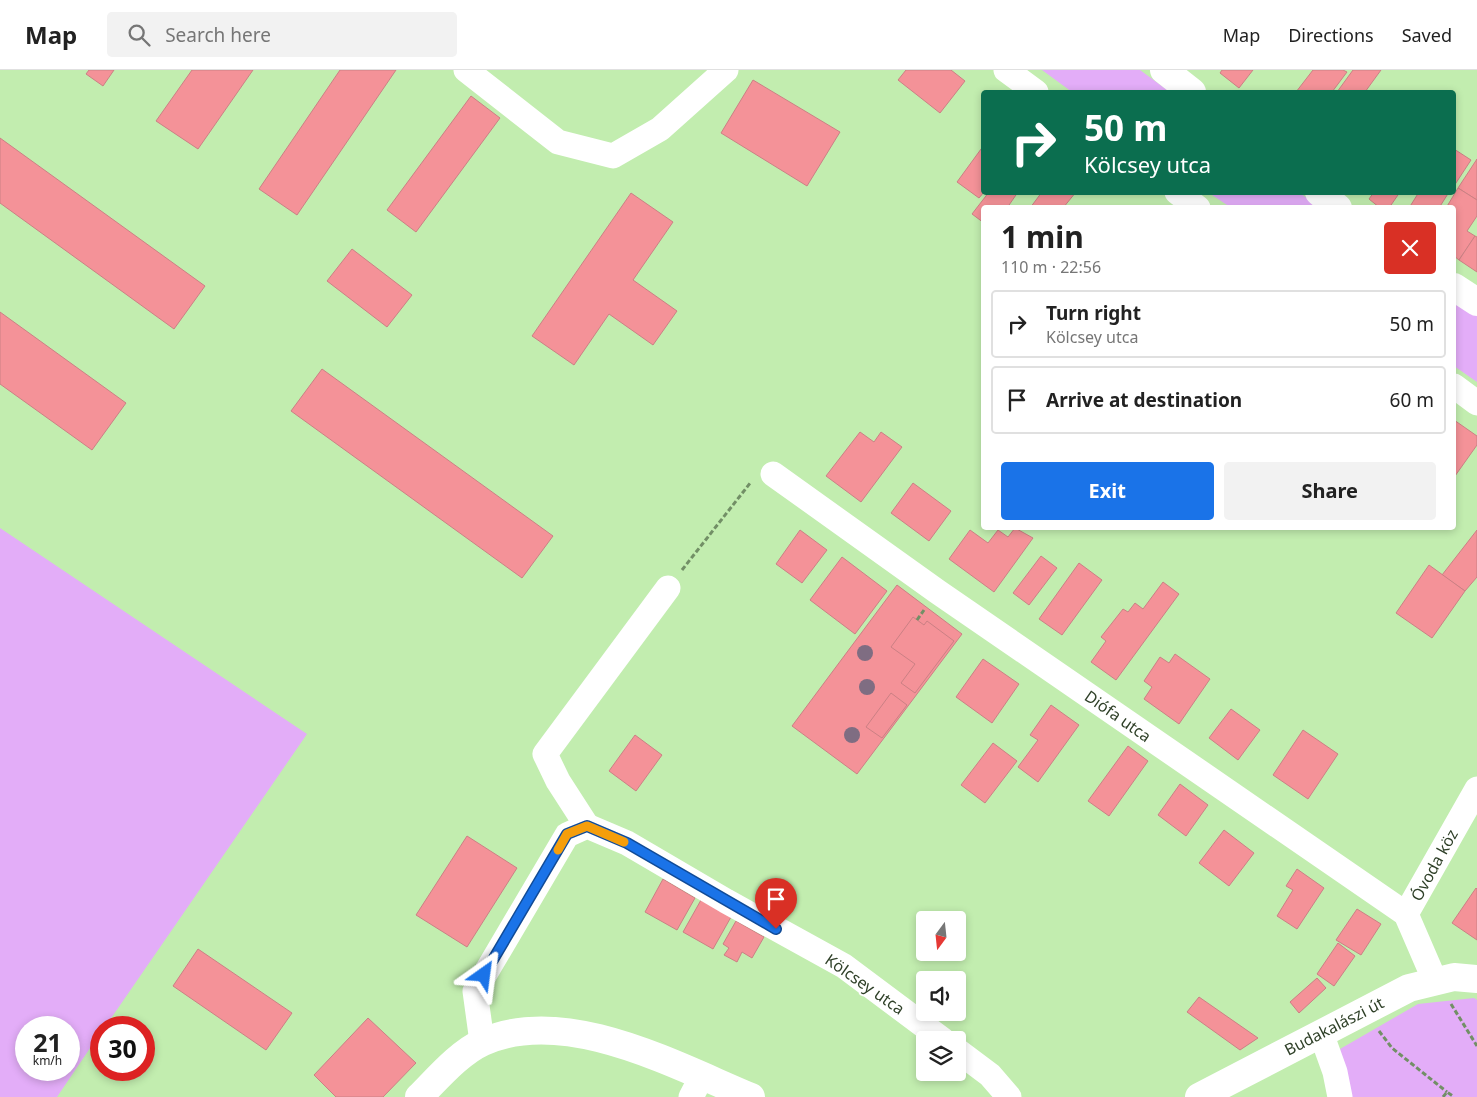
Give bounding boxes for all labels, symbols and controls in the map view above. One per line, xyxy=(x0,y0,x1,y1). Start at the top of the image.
search box xyxy=(107,12,457,57)
text: Map xyxy=(25,18,77,51)
icon: search xyxy=(125,21,153,49)
text: Search here xyxy=(165,22,271,48)
text: Map xyxy=(1223,23,1260,47)
text: Directions xyxy=(1288,23,1374,47)
text: Saved xyxy=(1402,23,1452,47)
text: 50 m xyxy=(1084,104,1167,151)
icon: right xyxy=(1001,110,1066,175)
text: Kölcsey utca xyxy=(1084,149,1211,179)
text: 1 min xyxy=(1001,216,1084,257)
button: close xyxy=(1384,222,1436,274)
text: 110 m · 22:56 xyxy=(1001,256,1101,278)
text: Turn right xyxy=(1046,300,1141,326)
icon: right xyxy=(1003,310,1031,338)
text: 50 m xyxy=(1390,311,1434,337)
text: Kölcsey utca xyxy=(1046,326,1138,348)
icon: arrive xyxy=(1003,386,1031,414)
text: Arrive at destination xyxy=(1046,387,1242,413)
text: 60 m xyxy=(1390,387,1434,413)
button: Exit xyxy=(1001,462,1214,520)
button: Share xyxy=(1224,462,1436,520)
street label: Diófa utca xyxy=(1080,685,1156,747)
street label: Óvoda köz xyxy=(1405,825,1463,905)
pin xyxy=(755,878,797,929)
icon: arrive xyxy=(762,885,790,913)
north arrow xyxy=(916,911,966,961)
map controls xyxy=(916,911,966,1081)
position arrow xyxy=(457,948,509,1000)
street label: Kölcsey utca xyxy=(821,948,909,1020)
button: sound xyxy=(916,971,966,1021)
street label: Budakalászi út xyxy=(1281,991,1388,1061)
speed limit sign: 30 xyxy=(90,1016,155,1081)
text: 21 xyxy=(33,1025,62,1059)
button: layers xyxy=(916,1031,966,1081)
text: km/h xyxy=(33,1052,62,1069)

